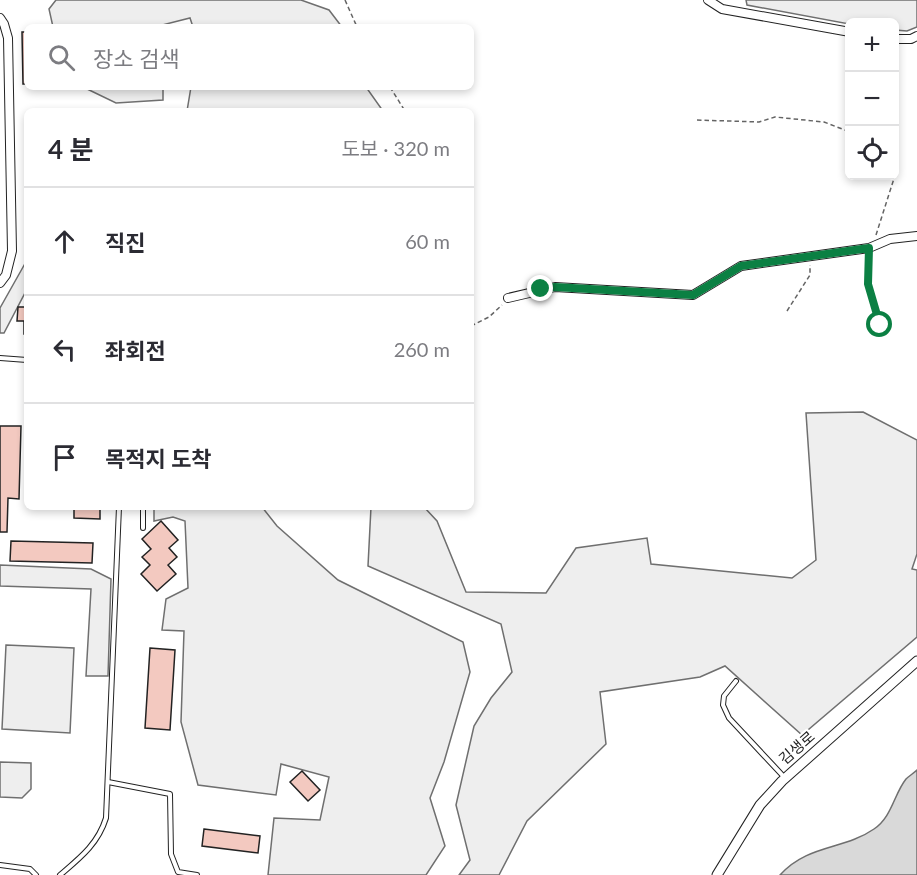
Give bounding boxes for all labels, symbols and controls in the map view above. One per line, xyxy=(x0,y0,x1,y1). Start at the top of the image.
map controls xyxy=(845,18,899,180)
button: + xyxy=(845,18,899,72)
search box xyxy=(24,24,474,90)
icon: search xyxy=(45,41,78,74)
text: 장소 검색 xyxy=(93,45,180,72)
button: − xyxy=(845,72,899,126)
button: locate xyxy=(845,126,899,180)
text: 4 분 xyxy=(48,133,93,165)
text: 도보 · 320 m xyxy=(341,136,450,160)
icon: ahead xyxy=(48,225,81,258)
text: 직진 xyxy=(105,229,145,256)
text: 60 m xyxy=(405,229,450,253)
route end xyxy=(527,275,553,301)
route start xyxy=(866,311,892,337)
icon: left xyxy=(48,333,81,366)
text: 좌회전 xyxy=(105,337,166,364)
text: 260 m xyxy=(394,337,450,361)
icon: arrive xyxy=(48,441,81,474)
text: 목적지 도착 xyxy=(105,445,212,472)
street label: 김생로 xyxy=(775,727,818,768)

